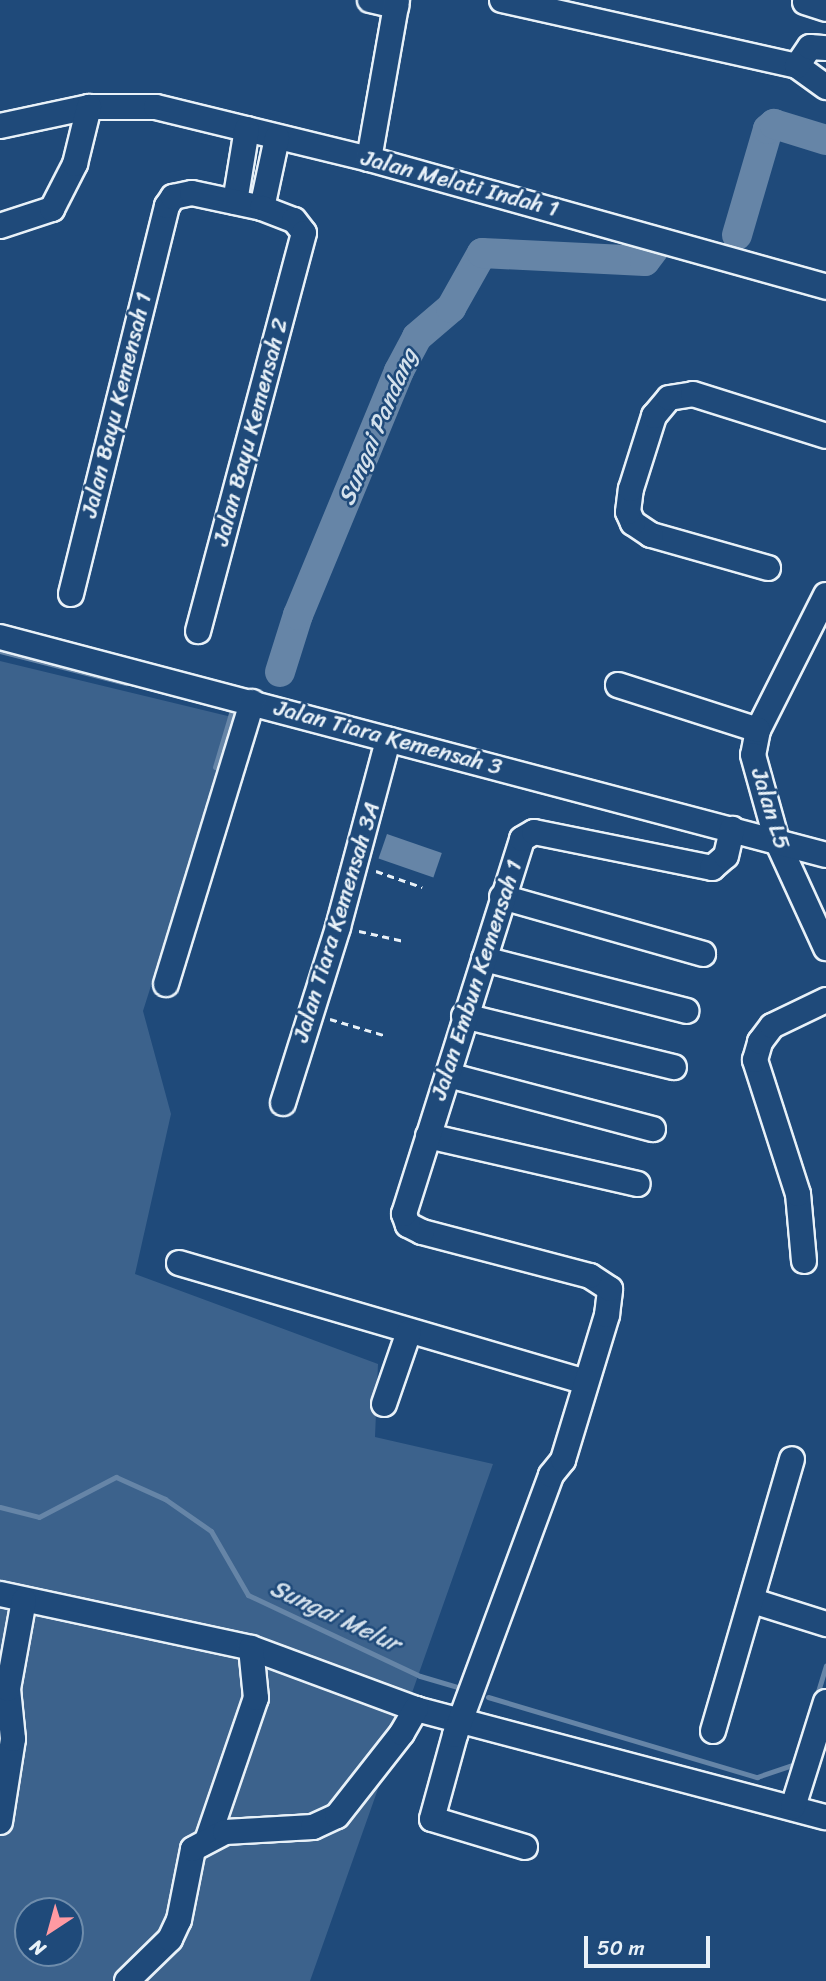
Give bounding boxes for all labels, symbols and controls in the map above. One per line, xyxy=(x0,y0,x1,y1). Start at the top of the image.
street label: Jalan Melati Indah 1 xyxy=(358,144,562,224)
street label: Jalan Bayu Kemensah 1 xyxy=(76,289,158,521)
street label: Jalan Bayu Kemensah 2 xyxy=(207,315,295,549)
water label: Sungai Pandang xyxy=(332,344,424,510)
street label: Jalan Tiara Kemensah 3 xyxy=(271,694,505,782)
street label: Jalan L5 xyxy=(745,765,795,853)
street label: Jalan Tiara Kemensah 3A xyxy=(287,798,387,1046)
street label: Jalan Embun Kemensah 1 xyxy=(425,857,529,1103)
water label: Sungai Melur xyxy=(266,1573,404,1659)
north arrow xyxy=(14,1897,84,1967)
scale bar xyxy=(588,1922,714,1966)
text: 50 m xyxy=(597,1929,645,1967)
text: N xyxy=(23,1931,53,1965)

